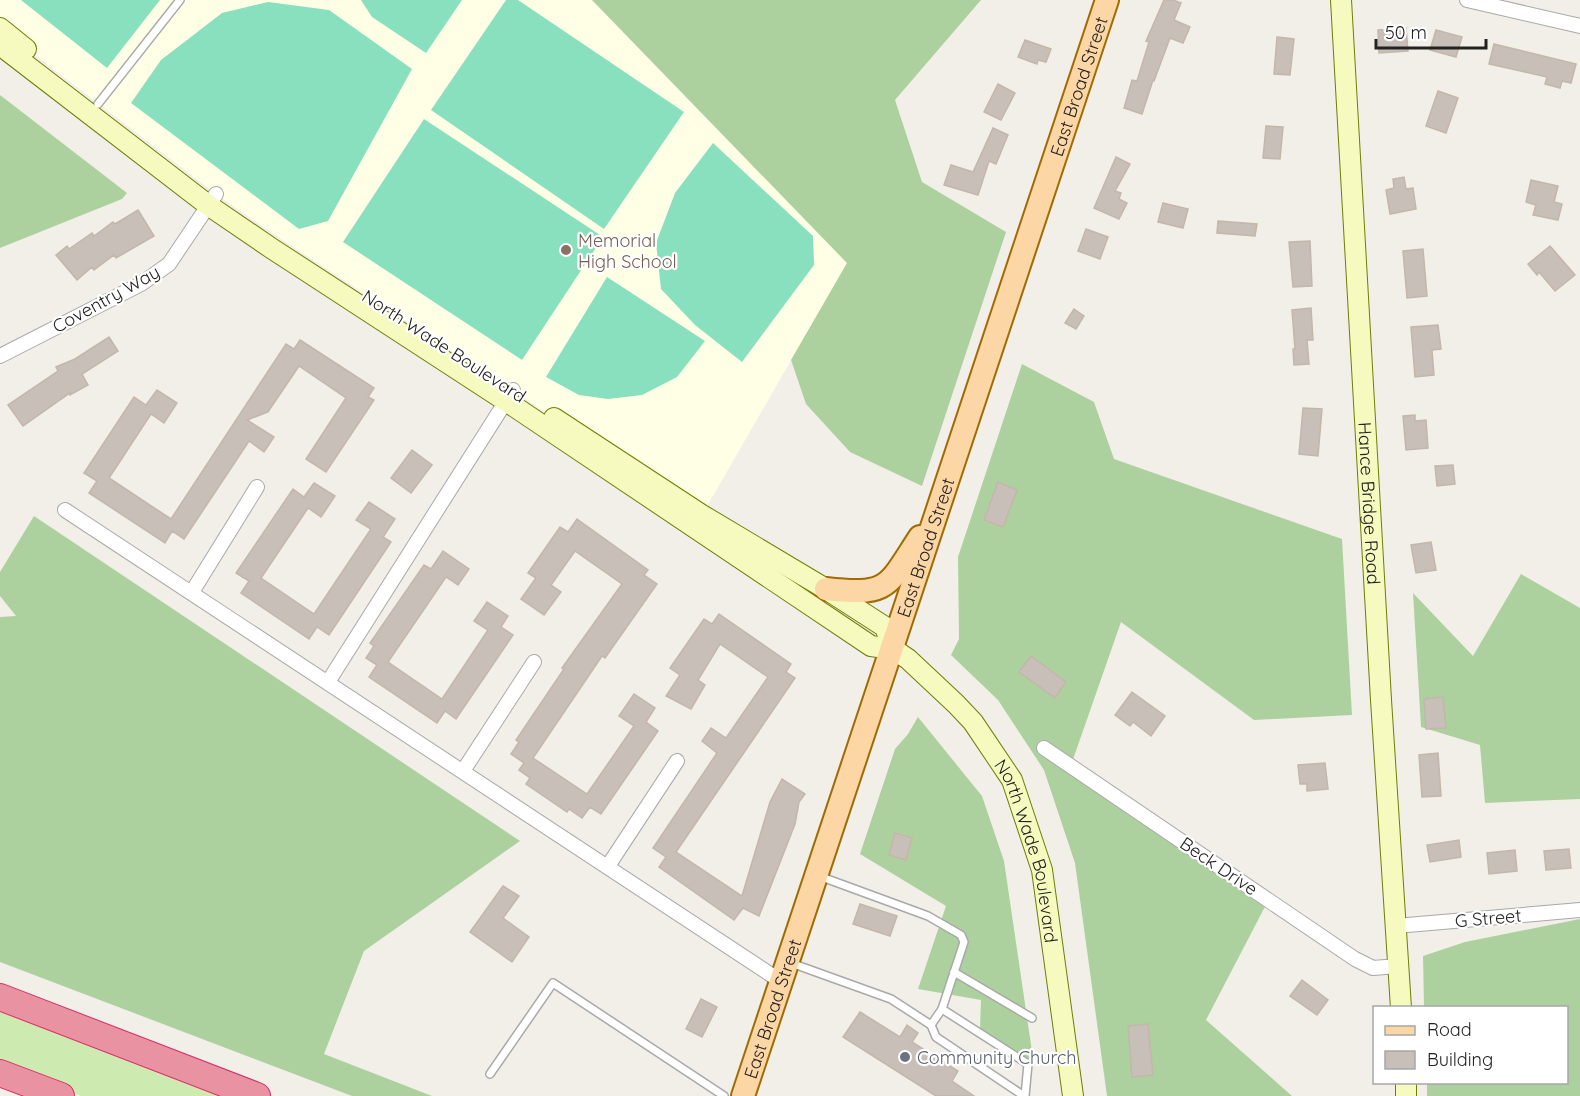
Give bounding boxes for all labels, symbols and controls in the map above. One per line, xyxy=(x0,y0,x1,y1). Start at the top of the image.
scale bar xyxy=(1376,12,1486,50)
street label: East Broad Street xyxy=(1044,13,1112,159)
text: 50 m xyxy=(1385,21,1427,44)
place label: Memorial High School xyxy=(578,229,677,273)
marker: Memorial High School xyxy=(559,243,573,257)
street label: Coventry Way xyxy=(48,260,164,338)
street label: North Wade Boulevard xyxy=(358,284,530,408)
street label: Hance Bridge Road xyxy=(1354,421,1386,585)
street label: East Broad Street xyxy=(891,475,959,620)
street label: North Wade Boulevard xyxy=(990,755,1063,944)
street label: Beck Drive xyxy=(1176,832,1262,900)
street label: G Street xyxy=(1454,904,1522,932)
street label: East Broad Street xyxy=(738,936,806,1081)
legend xyxy=(1373,1006,1568,1084)
text: Road xyxy=(1427,1018,1472,1041)
place label: Community Church xyxy=(917,1046,1077,1069)
text: Building xyxy=(1427,1048,1493,1071)
marker: Community Church xyxy=(898,1050,912,1064)

